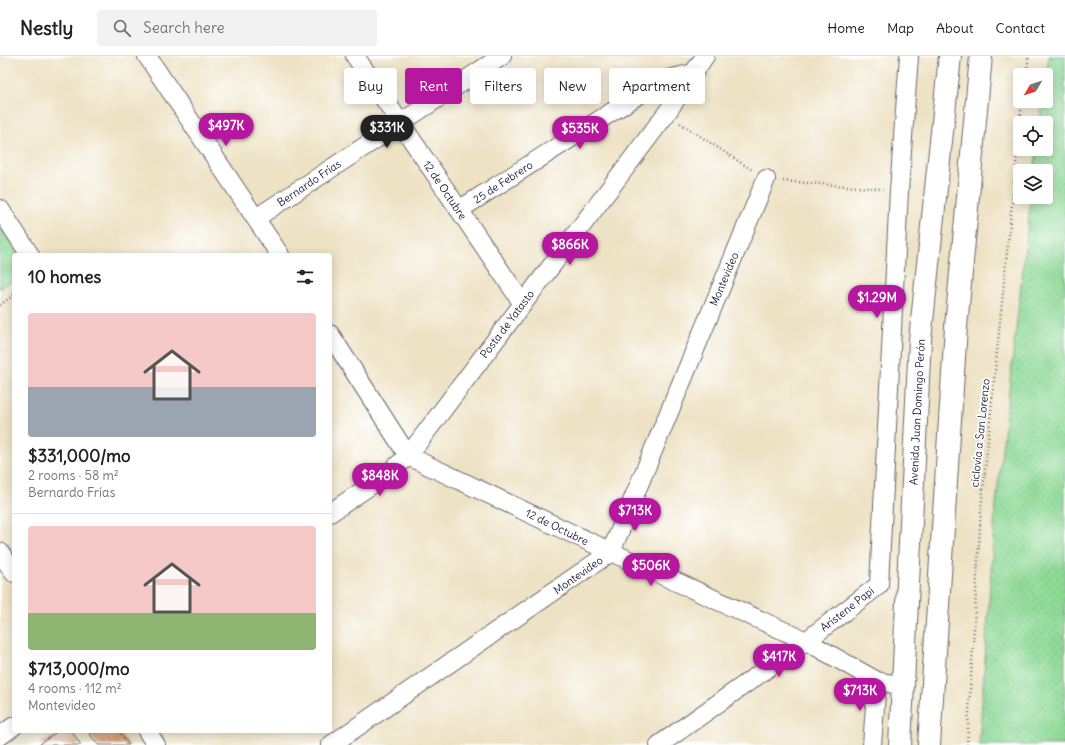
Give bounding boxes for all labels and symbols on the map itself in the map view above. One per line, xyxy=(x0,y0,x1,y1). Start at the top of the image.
north arrow xyxy=(1013,68,1053,108)
pin: $497K xyxy=(198,113,254,147)
pin: $331K xyxy=(359,115,415,149)
pin: $535K xyxy=(552,116,608,150)
street label: Bernardo Frías xyxy=(274,157,344,209)
street label: 12 de Octubre xyxy=(420,158,470,222)
street label: 25 de Febrero xyxy=(471,158,535,206)
pin: $866K xyxy=(542,232,598,266)
street label: Montevideo xyxy=(706,250,742,308)
pin: $1.29M xyxy=(844,285,910,319)
street label: Posta de Yatasto xyxy=(477,287,537,361)
street label: Avenida Juan Domingo Perón xyxy=(906,339,928,485)
street label: ciclovía a San Lorenzo xyxy=(967,378,993,488)
pin: $848K xyxy=(352,463,408,497)
pin: $713K xyxy=(607,498,663,532)
street label: 12 de Octubre xyxy=(523,506,591,548)
street label: Montevideo xyxy=(551,553,605,597)
pin: $506K xyxy=(623,553,679,587)
street label: Arístene Papi xyxy=(817,584,877,634)
pin: $417K xyxy=(751,644,807,678)
pin: $713K xyxy=(832,678,888,712)

